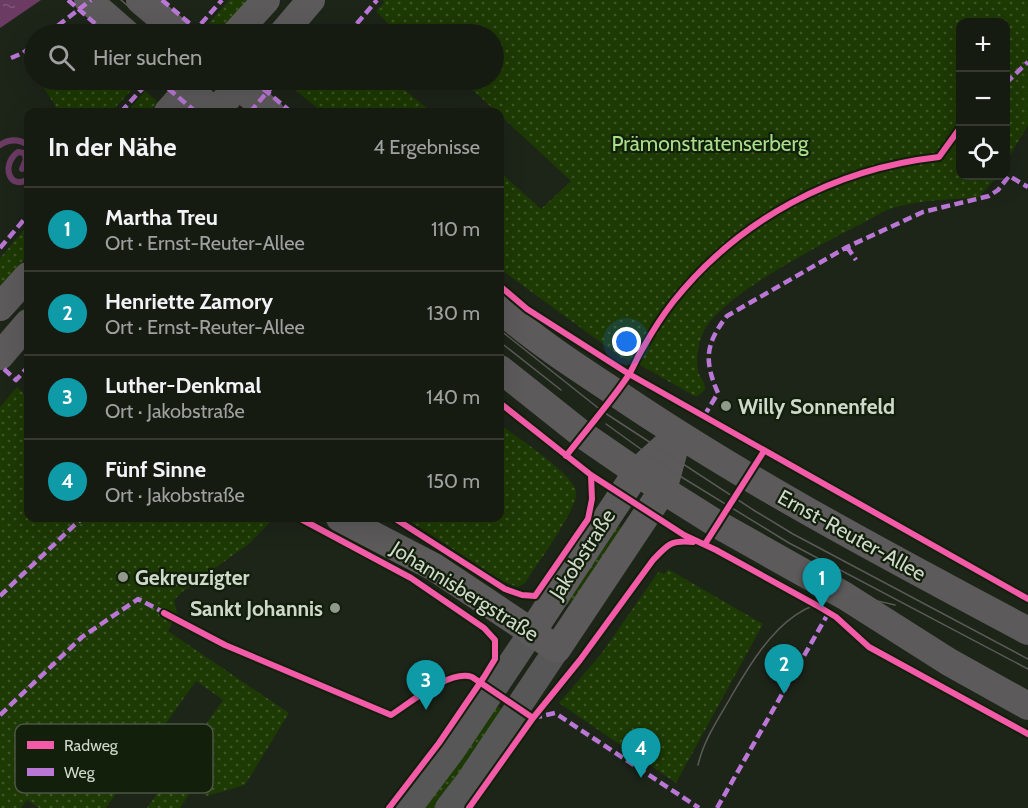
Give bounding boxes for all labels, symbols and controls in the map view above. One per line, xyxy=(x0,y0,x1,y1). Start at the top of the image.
map controls xyxy=(956,18,1010,180)
button: + xyxy=(956,18,1010,72)
search box xyxy=(24,24,504,90)
icon: search xyxy=(45,41,78,74)
text: Hier suchen xyxy=(93,44,202,71)
button: − xyxy=(956,72,1010,126)
button: locate xyxy=(956,126,1010,180)
text: In der Nähe xyxy=(48,131,177,163)
park label: Prämonstratenserberg xyxy=(611,131,809,156)
text: 4 Ergebnisse xyxy=(373,135,480,159)
text: Martha Treu xyxy=(105,204,218,231)
text: 1 xyxy=(64,217,71,241)
text: 110 m xyxy=(431,217,480,241)
text: Ort · Ernst-Reuter-Allee xyxy=(105,231,305,255)
text: Henriette Zamory xyxy=(105,288,273,315)
text: 2 xyxy=(62,301,73,325)
text: 130 m xyxy=(427,301,480,325)
text: Ort · Ernst-Reuter-Allee xyxy=(105,315,305,339)
your location xyxy=(612,327,641,356)
text: Luther-Denkmal xyxy=(105,372,261,399)
text: 3 xyxy=(62,385,73,409)
text: 140 m xyxy=(426,385,480,409)
place label: Willy Sonnenfeld xyxy=(738,394,895,419)
text: Ort · Jakobstraße xyxy=(105,399,245,423)
marker: Willy Sonnenfeld xyxy=(719,399,733,413)
text: Fünf Sinne xyxy=(105,456,206,483)
text: 4 xyxy=(61,469,74,493)
text: 150 m xyxy=(427,469,480,493)
text: Ort · Jakobstraße xyxy=(105,483,245,507)
street label: Ernst-Reuter-Allee xyxy=(774,484,931,586)
street label: Jakobstraße xyxy=(543,504,621,605)
street label: Johannisbergstraße xyxy=(386,535,544,647)
pin: 1 xyxy=(802,558,842,608)
place label: Gekreuzigter xyxy=(135,565,249,590)
marker: Gekreuzigter xyxy=(116,570,130,584)
place label: Sankt Johannis xyxy=(190,596,323,621)
marker: Sankt Johannis xyxy=(328,601,342,615)
pin: 2 xyxy=(764,644,804,694)
pin: 3 xyxy=(406,660,446,710)
legend xyxy=(15,724,213,793)
pin: 4 xyxy=(622,728,660,778)
text: Radweg xyxy=(64,736,119,755)
text: Weg xyxy=(64,763,96,782)

